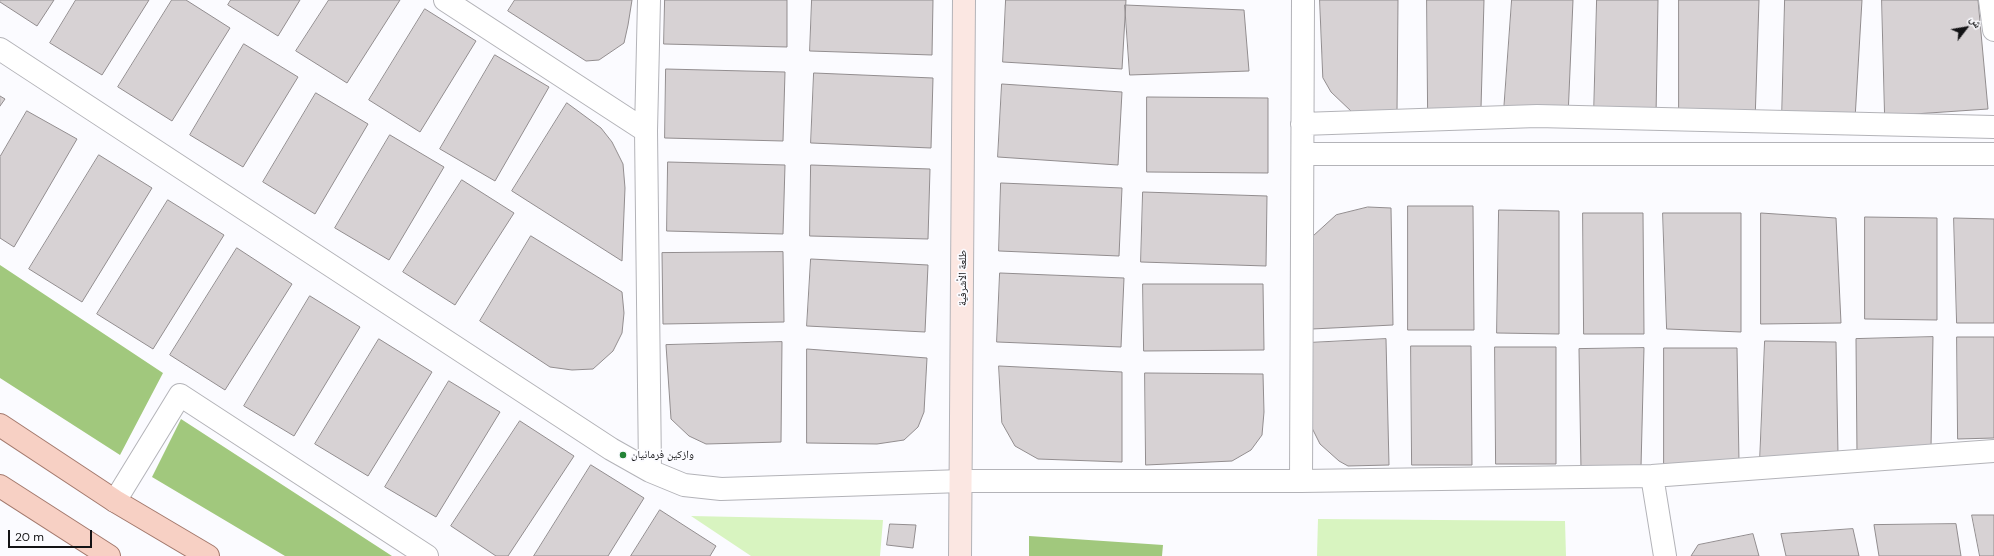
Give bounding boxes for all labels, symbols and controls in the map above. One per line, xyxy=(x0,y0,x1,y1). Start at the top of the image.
north arrow xyxy=(1946,8,1986,48)
text: ش xyxy=(1967,13,1985,30)
street label: طلعة الأشرفية xyxy=(956,250,970,306)
place label: وازكين فرمانيان xyxy=(631,448,694,462)
marker: وازكين فرمانيان xyxy=(618,450,628,460)
scale bar xyxy=(10,522,94,548)
text: 20 m xyxy=(15,529,44,545)

